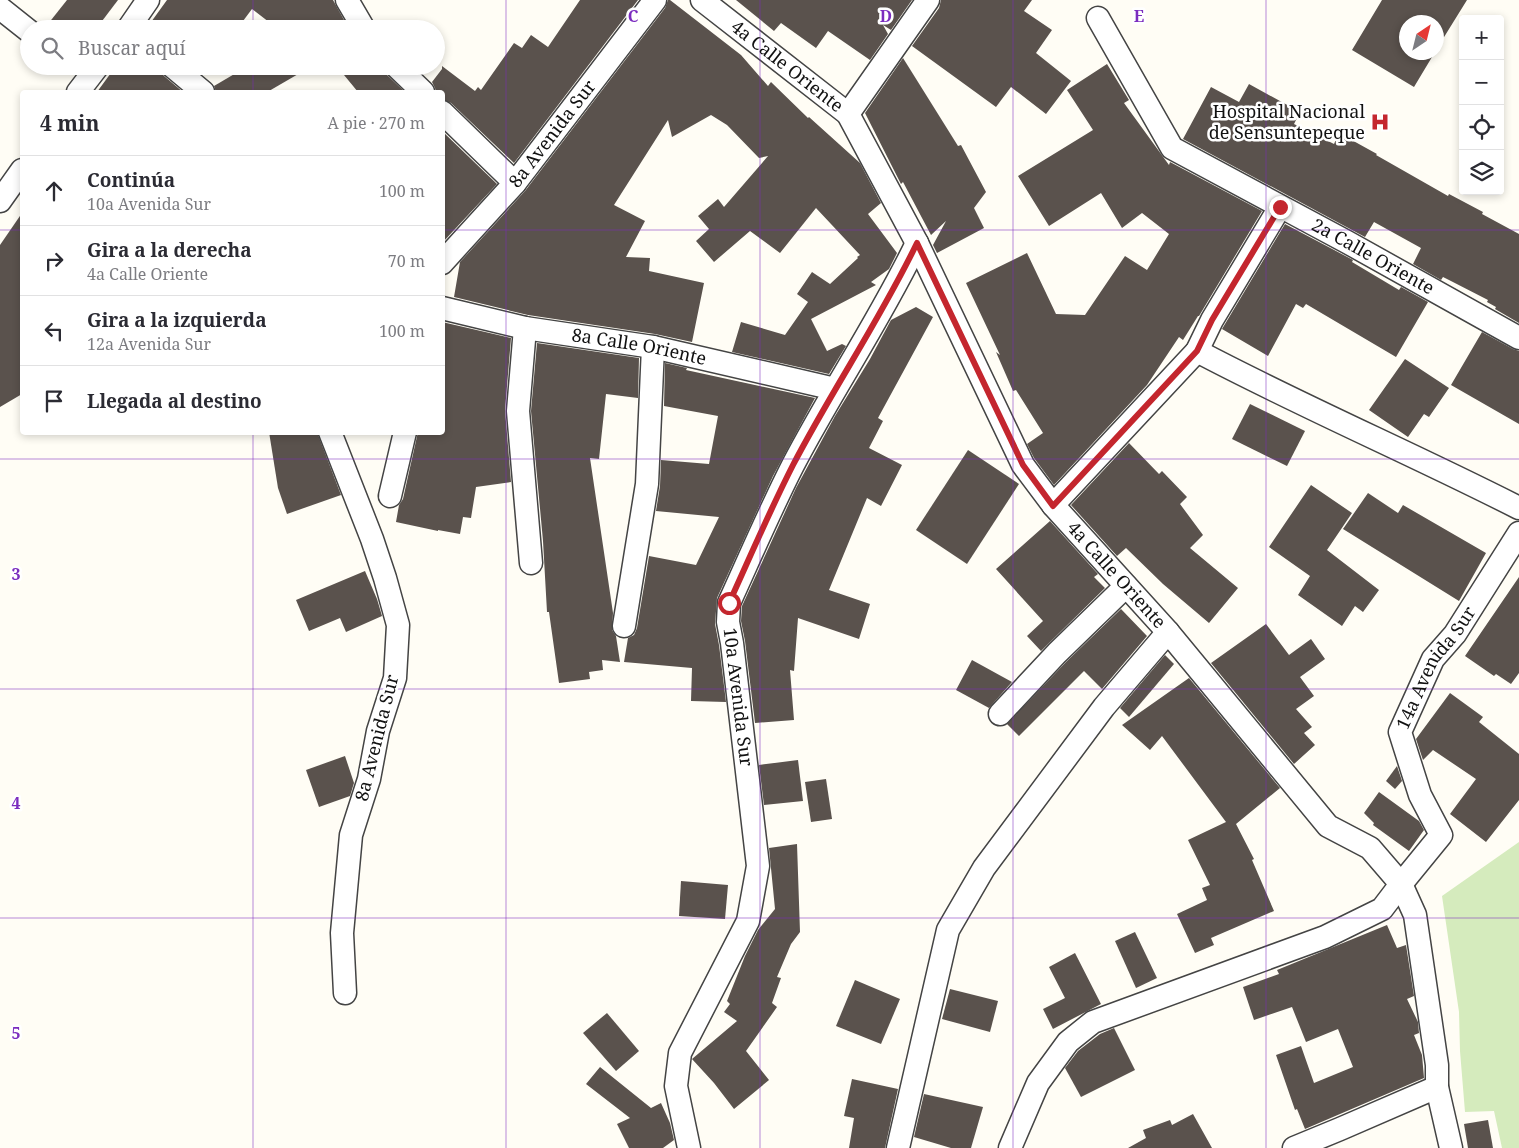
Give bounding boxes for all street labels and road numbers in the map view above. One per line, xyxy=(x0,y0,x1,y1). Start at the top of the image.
street label: 4a Calle Oriente xyxy=(727,14,849,117)
street label: 8a Avenida Sur xyxy=(503,74,601,192)
street label: 2a Calle Oriente xyxy=(1308,212,1439,299)
street label: 8a Calle Oriente xyxy=(570,322,709,370)
street label: 4a Calle Oriente xyxy=(1062,516,1172,633)
street label: 14a Avenida Sur xyxy=(1390,601,1481,733)
street label: 10a Avenida Sur xyxy=(719,626,759,768)
street label: 8a Avenida Sur xyxy=(349,672,403,803)

